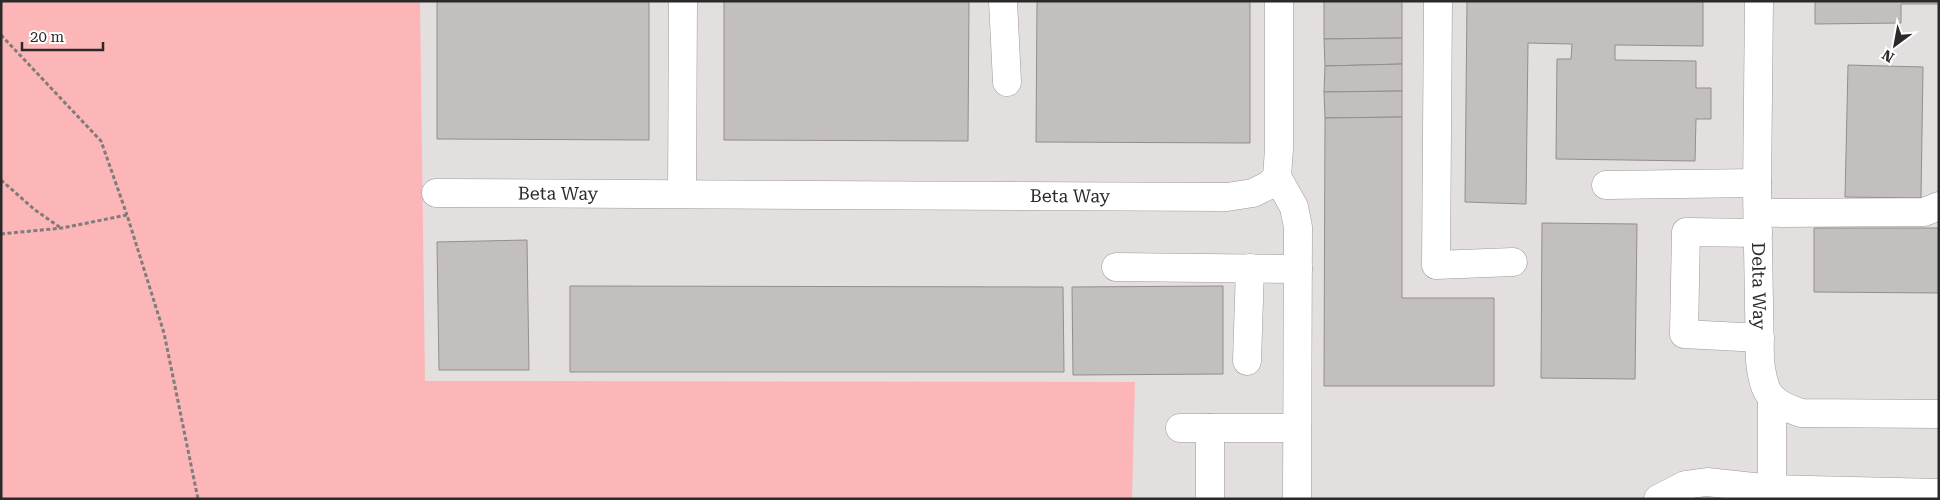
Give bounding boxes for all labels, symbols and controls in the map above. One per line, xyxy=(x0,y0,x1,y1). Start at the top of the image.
scale bar xyxy=(22,20,104,52)
north arrow xyxy=(1870,20,1920,70)
text: 20 m xyxy=(30,28,65,46)
text: N xyxy=(1879,46,1897,66)
street label: Beta Way xyxy=(518,182,599,204)
street label: Beta Way xyxy=(1030,185,1111,206)
street label: Delta Way xyxy=(1748,242,1770,330)

